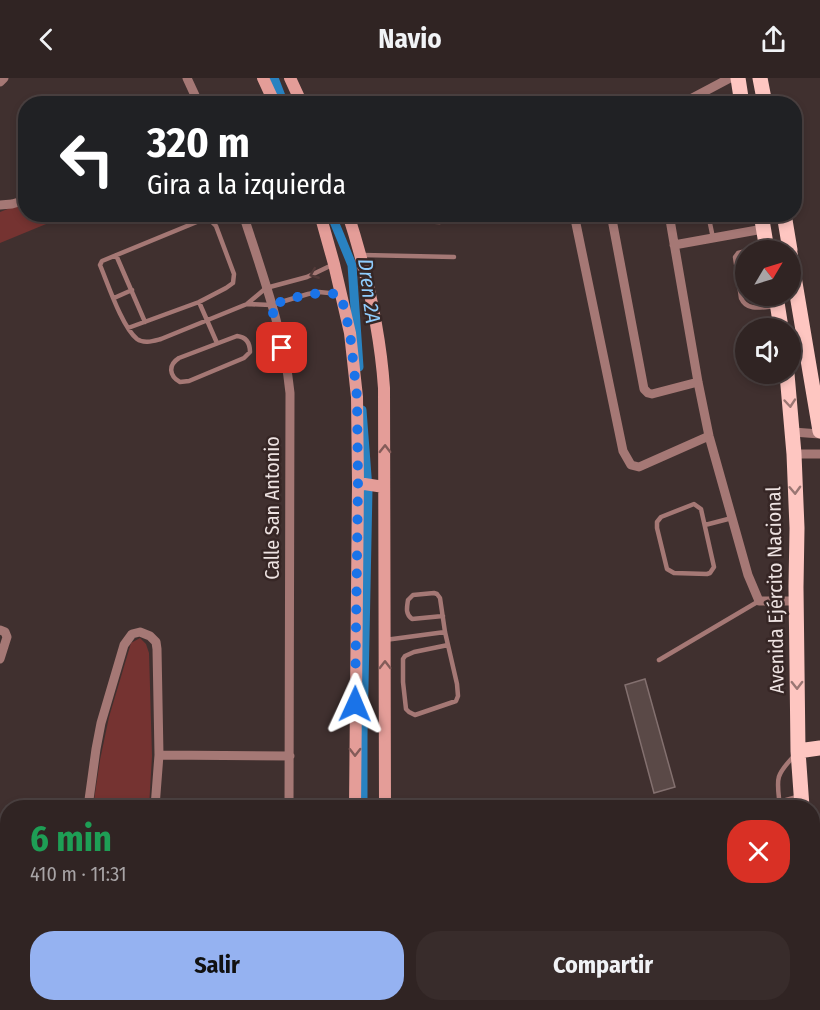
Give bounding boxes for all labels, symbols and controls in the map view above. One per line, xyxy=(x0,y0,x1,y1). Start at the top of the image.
icon: back xyxy=(30,23,63,56)
text: Navio xyxy=(378,23,442,55)
icon: share xyxy=(757,23,790,56)
text: 320 m xyxy=(147,118,250,168)
icon: left xyxy=(48,120,126,198)
text: Gira a la izquierda xyxy=(147,169,346,201)
north arrow xyxy=(735,240,801,306)
map controls xyxy=(735,240,801,384)
water label: Dren 2A xyxy=(352,257,386,325)
one-way arrow xyxy=(309,267,320,279)
button: sound xyxy=(735,318,801,384)
pin xyxy=(256,322,307,373)
icon: arrive xyxy=(265,331,298,364)
one-way arrow xyxy=(783,398,796,407)
street label: Calle San Antonio xyxy=(260,436,284,580)
one-way arrow xyxy=(379,444,391,453)
street label: Avenida Ejército Nacional xyxy=(761,486,789,694)
one-way arrow xyxy=(789,486,802,495)
one-way arrow xyxy=(379,660,391,669)
position arrow xyxy=(323,672,387,736)
one-way arrow xyxy=(791,681,803,690)
one-way arrow xyxy=(349,747,361,756)
text: 6 min xyxy=(30,817,112,861)
button: close xyxy=(727,820,790,883)
text: 410 m · 11:31 xyxy=(30,862,127,886)
button: Salir xyxy=(30,931,404,1000)
button: Compartir xyxy=(416,931,790,1000)

